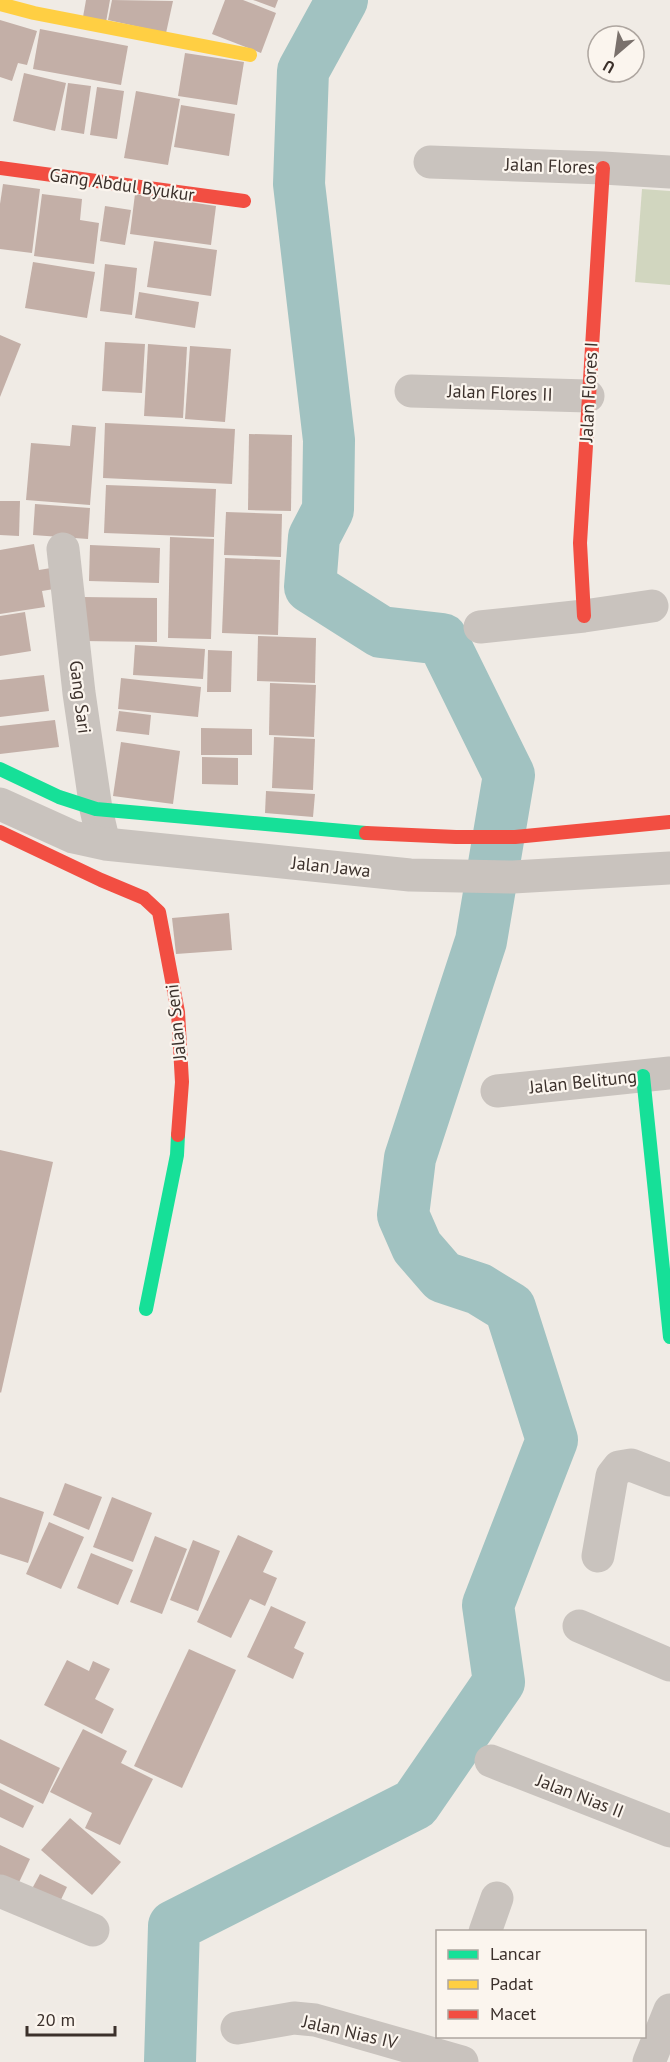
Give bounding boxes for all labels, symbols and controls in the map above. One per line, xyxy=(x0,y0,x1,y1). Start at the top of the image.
north arrow xyxy=(586,24,646,84)
text: U xyxy=(599,56,618,78)
street label: Jalan Flores xyxy=(504,152,595,179)
street label: Gang Abdul Byukur xyxy=(48,163,196,206)
street label: Jalan Flores I xyxy=(574,341,603,444)
street label: Jalan Flores II xyxy=(446,379,553,406)
street label: Gang Sari xyxy=(65,659,96,735)
street label: Jalan Jawa xyxy=(289,851,372,882)
street label: Jalan Seni xyxy=(160,983,191,1062)
street label: Jalan Belitung xyxy=(527,1064,638,1099)
street label: Jalan Nias II xyxy=(532,1768,627,1823)
legend xyxy=(436,1930,646,2038)
text: Lancar xyxy=(490,1942,541,1965)
text: Padat xyxy=(490,1972,533,1995)
scale bar xyxy=(27,1999,116,2037)
text: Macet xyxy=(490,2002,536,2025)
text: 20 m xyxy=(36,2008,75,2031)
street label: Jalan Nias IV xyxy=(299,2009,401,2054)

